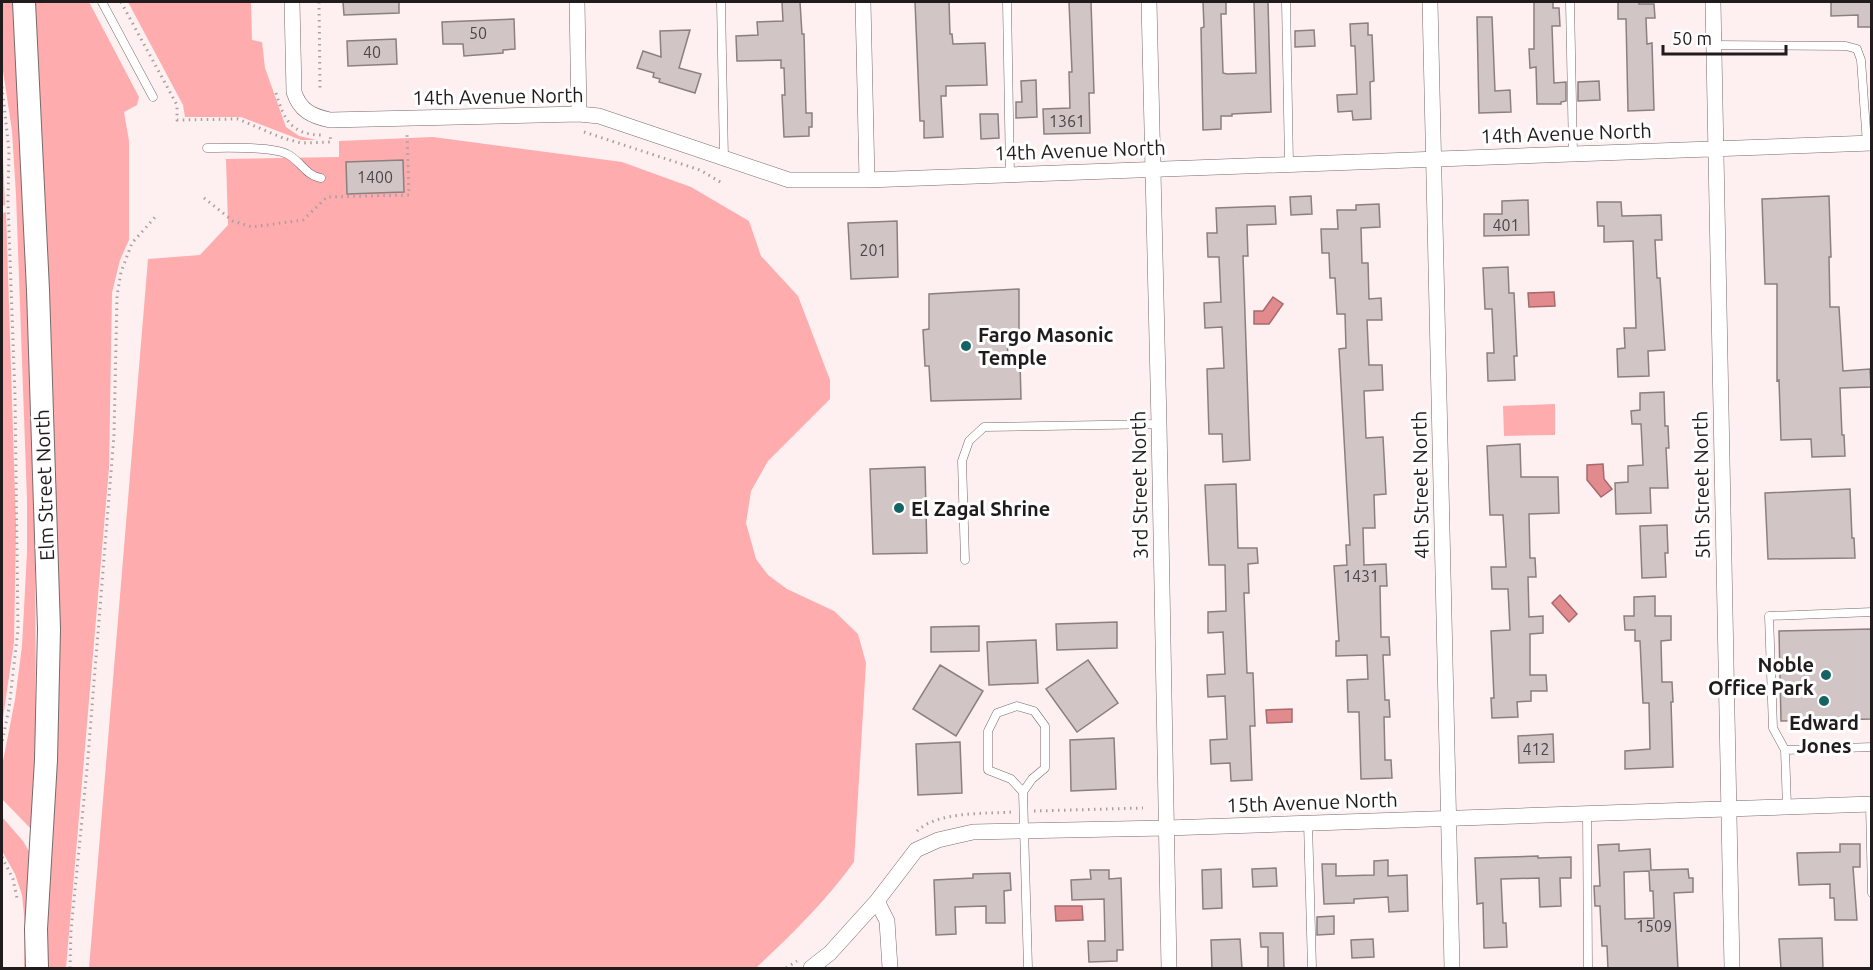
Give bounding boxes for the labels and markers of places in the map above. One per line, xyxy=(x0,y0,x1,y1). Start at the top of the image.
place label: Fargo Masonic Temple xyxy=(978,323,1114,369)
marker: Fargo Masonic Temple xyxy=(959,339,973,353)
place label: El Zagal Shrine xyxy=(911,497,1050,520)
marker: El Zagal Shrine xyxy=(892,501,906,515)
place label: Noble Office Park xyxy=(1708,653,1814,699)
marker: Noble Office Park xyxy=(1819,668,1833,682)
marker: Edward Jones xyxy=(1817,694,1831,708)
place label: Edward Jones xyxy=(1789,711,1859,757)

